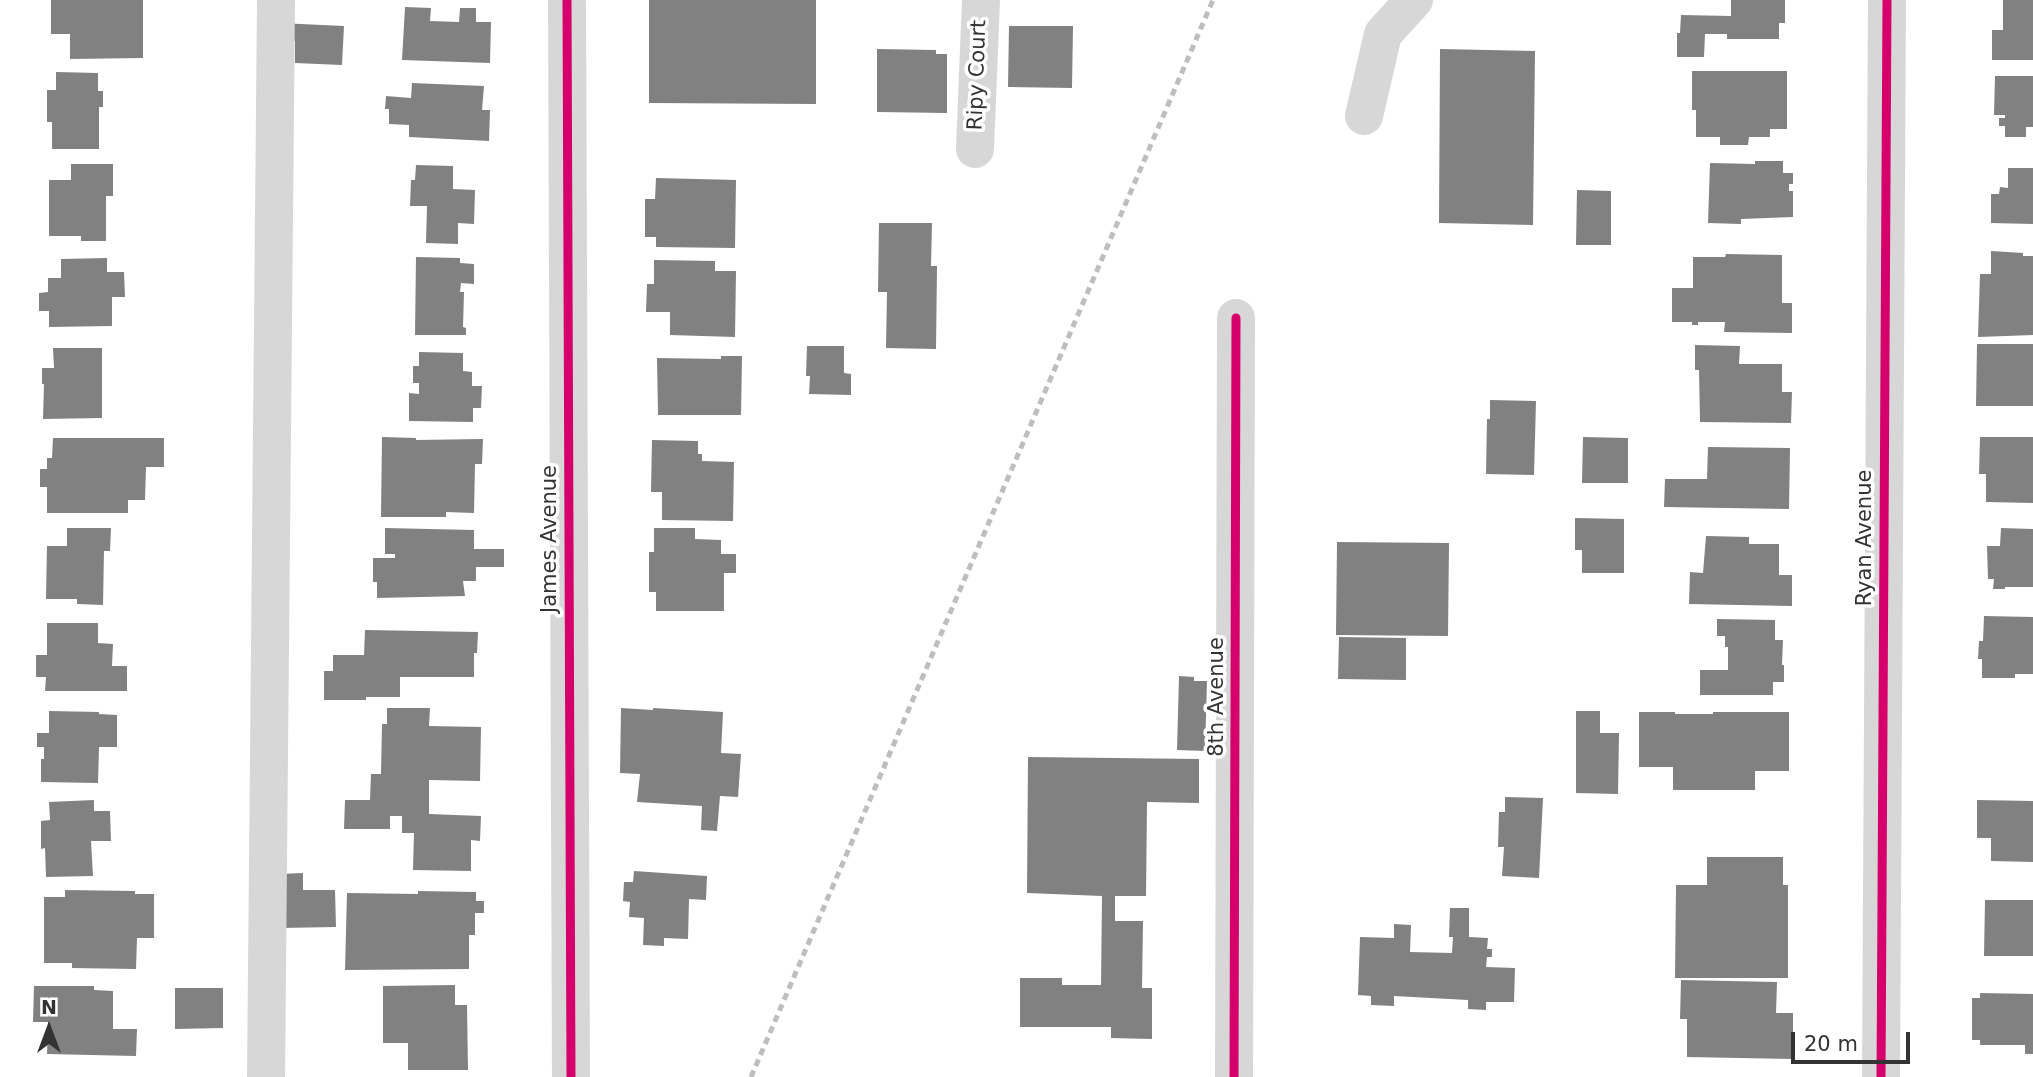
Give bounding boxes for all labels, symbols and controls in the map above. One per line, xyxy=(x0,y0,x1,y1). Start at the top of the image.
street label: Ripy Court xyxy=(963,19,993,131)
street label: James Avenue xyxy=(538,465,564,613)
street label: Ryan Avenue xyxy=(1853,470,1879,606)
street label: 8th Avenue xyxy=(1205,637,1231,757)
north arrow xyxy=(14,993,84,1063)
text: N xyxy=(41,996,57,1018)
scale bar xyxy=(1795,1018,1914,1062)
text: 20 m xyxy=(1804,1032,1858,1056)

